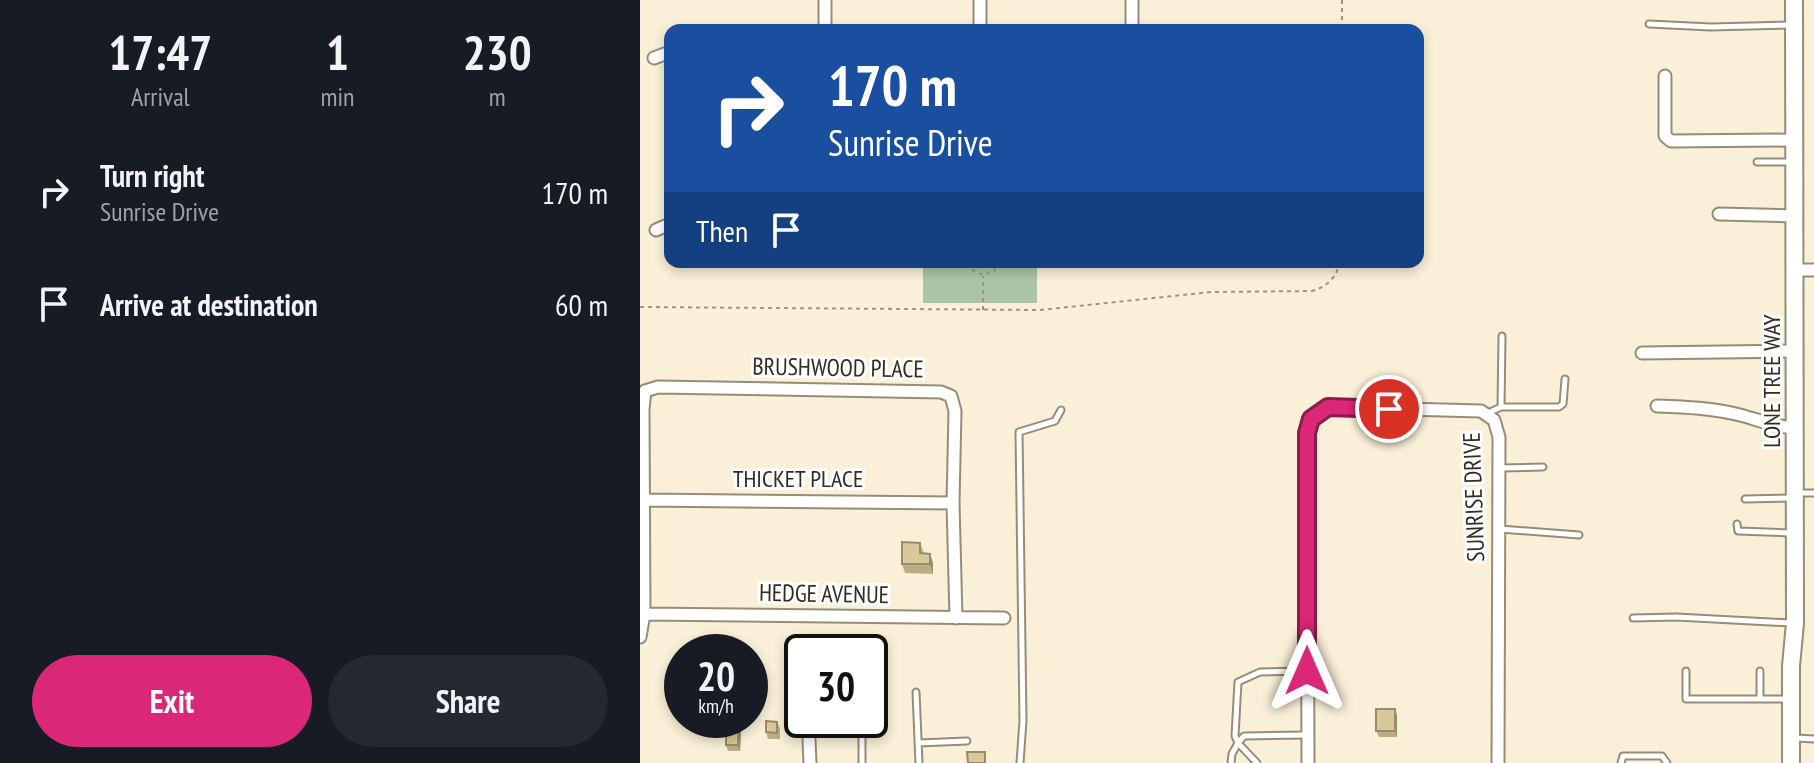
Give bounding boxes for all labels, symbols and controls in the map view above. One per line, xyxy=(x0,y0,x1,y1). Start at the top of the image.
text: 17:47 xyxy=(108,21,212,83)
text: 1 xyxy=(326,21,349,83)
text: 230 xyxy=(463,21,532,83)
text: 170 m xyxy=(828,49,957,121)
icon: right xyxy=(696,56,800,160)
text: Arrival xyxy=(131,80,190,113)
text: min xyxy=(320,80,354,113)
text: m xyxy=(489,80,506,113)
text: Sunrise Drive xyxy=(828,119,993,166)
text: Turn right xyxy=(100,156,204,195)
icon: right xyxy=(32,170,76,214)
text: 170 m xyxy=(542,173,608,212)
text: Sunrise Drive xyxy=(100,195,219,228)
icon: arrive xyxy=(764,208,808,252)
text: Then xyxy=(696,211,748,250)
icon: arrive xyxy=(32,282,76,326)
text: Arrive at destination xyxy=(100,285,318,324)
text: 60 m xyxy=(555,285,608,324)
street label: LONE TREE WAY xyxy=(1756,314,1787,448)
street label: BRUSHWOOD PLACE xyxy=(752,351,924,384)
pin xyxy=(1355,375,1423,443)
icon: arrive xyxy=(1367,387,1411,431)
street label: SUNRISE DRIVE xyxy=(1456,432,1491,562)
street label: THICKET PLACE xyxy=(733,463,863,494)
street label: HEDGE AVENUE xyxy=(759,577,889,610)
position arrow xyxy=(1265,629,1349,713)
speed limit sign: 30 xyxy=(784,634,888,738)
text: 20 xyxy=(697,650,735,702)
button: Exit xyxy=(32,655,312,747)
button: Share xyxy=(328,655,608,747)
text: km/h xyxy=(698,693,734,719)

